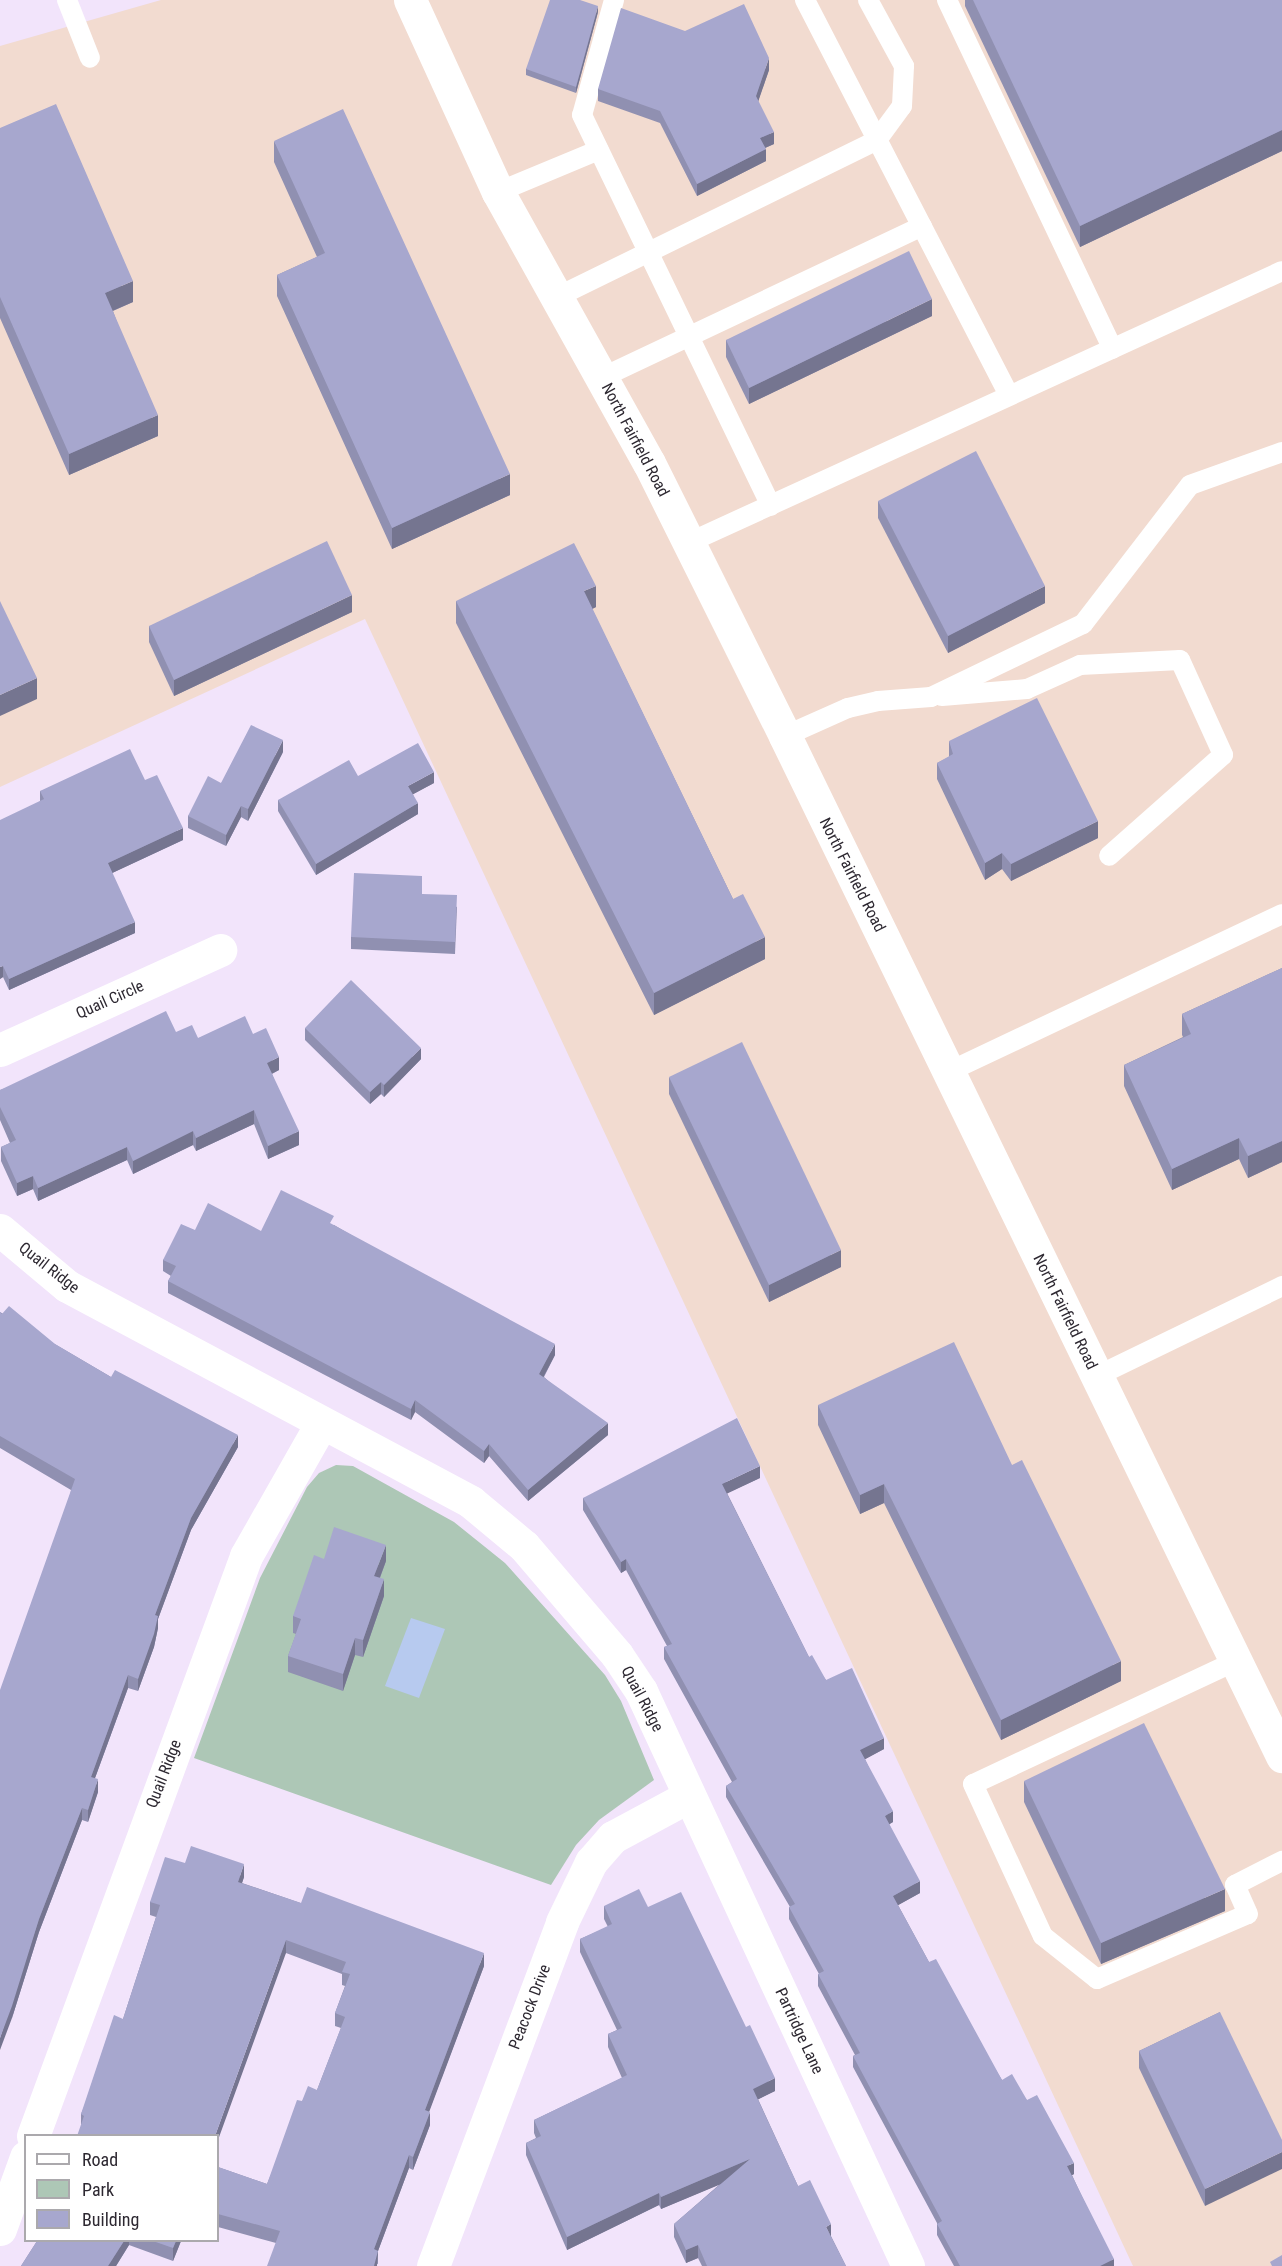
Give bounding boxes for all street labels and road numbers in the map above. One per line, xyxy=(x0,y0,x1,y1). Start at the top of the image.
street label: North Fairfield Road xyxy=(597,380,673,500)
street label: North Fairfield Road xyxy=(815,815,889,935)
street label: Quail Circle xyxy=(73,977,147,1023)
street label: Quail Ridge xyxy=(15,1238,83,1298)
street label: North Fairfield Road xyxy=(1029,1251,1101,1373)
street label: Quail Ridge xyxy=(617,1663,667,1735)
street label: Quail Ridge xyxy=(142,1737,186,1811)
street label: Peacock Drive xyxy=(505,1962,555,2052)
street label: Partridge Lane xyxy=(771,1985,827,2077)

